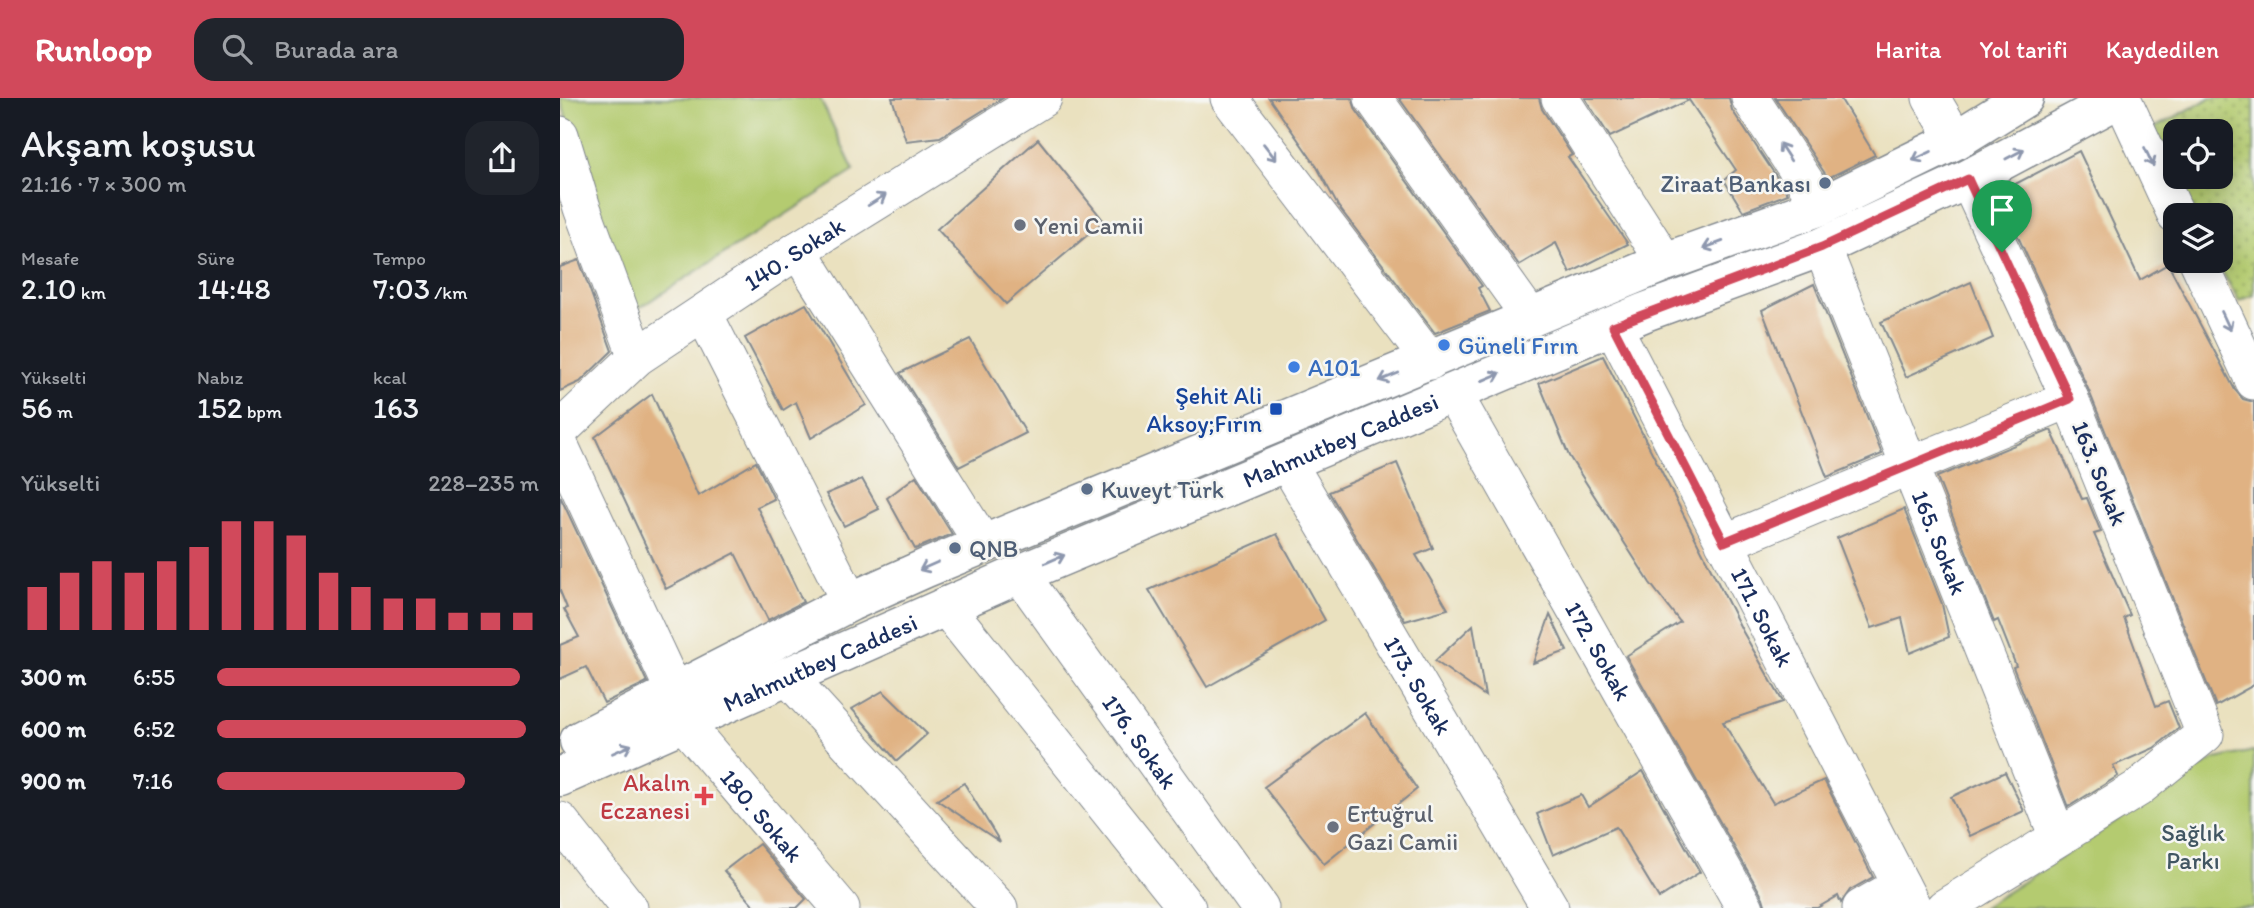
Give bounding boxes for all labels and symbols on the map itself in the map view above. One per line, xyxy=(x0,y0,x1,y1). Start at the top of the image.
one-way arrow xyxy=(1263,142,1278,161)
one-way arrow xyxy=(1778,143,1793,162)
one-way arrow xyxy=(2143,146,2156,167)
one-way arrow xyxy=(2004,147,2025,160)
one-way arrow xyxy=(1912,150,1933,164)
place label: Ziraat Bankası xyxy=(1660,169,1811,198)
marker: Ziraat Bankası xyxy=(1817,175,1833,191)
pin xyxy=(1972,180,2032,252)
one-way arrow xyxy=(867,193,886,208)
street label: 140. Sokak xyxy=(738,210,849,297)
place label: Yeni Camii xyxy=(1034,211,1144,240)
marker: Yeni Camii xyxy=(1012,217,1028,233)
one-way arrow xyxy=(1702,240,1724,252)
one-way arrow xyxy=(2220,310,2233,331)
place label: Güneli Fırın xyxy=(1458,331,1579,360)
marker: Güneli Fırın xyxy=(1436,337,1452,353)
place label: A101 xyxy=(1308,353,1360,382)
marker: A101 xyxy=(1286,359,1302,375)
one-way arrow xyxy=(1479,370,1501,383)
one-way arrow xyxy=(1379,372,1400,385)
place label: Şehit Ali Aksoy;Fırın xyxy=(1146,381,1262,438)
street label: Mahmutbey Caddesi xyxy=(1238,386,1442,494)
marker: Şehit Ali Aksoy;Fırın xyxy=(1268,401,1284,417)
street label: 163. Sokak xyxy=(2066,416,2134,530)
place label: Kuveyt Türk xyxy=(1101,475,1224,504)
marker: Kuveyt Türk xyxy=(1079,481,1095,497)
street label: 165. Sokak xyxy=(1906,486,1974,599)
place label: QNB xyxy=(969,534,1018,563)
marker: QNB xyxy=(947,540,963,556)
one-way arrow xyxy=(1044,552,1065,565)
one-way arrow xyxy=(919,560,940,573)
street label: 171. Sokak xyxy=(1725,562,1800,671)
street label: 172. Sokak xyxy=(1559,596,1639,705)
street label: Mahmutbey Caddesi xyxy=(718,607,921,718)
street label: 173. Sokak xyxy=(1378,630,1459,740)
street label: 176. Sokak xyxy=(1097,688,1184,794)
one-way arrow xyxy=(611,742,632,755)
street label: 180. Sokak xyxy=(714,763,810,867)
place label: Akalın Eczanesi xyxy=(600,768,690,825)
marker: Akalın Eczanesi xyxy=(696,788,712,804)
place label: Ertuğrul Gazi Camii xyxy=(1347,799,1458,856)
park label: Sağlık Parkı xyxy=(2161,818,2225,875)
marker: Ertuğrul Gazi Camii xyxy=(1325,819,1341,835)

